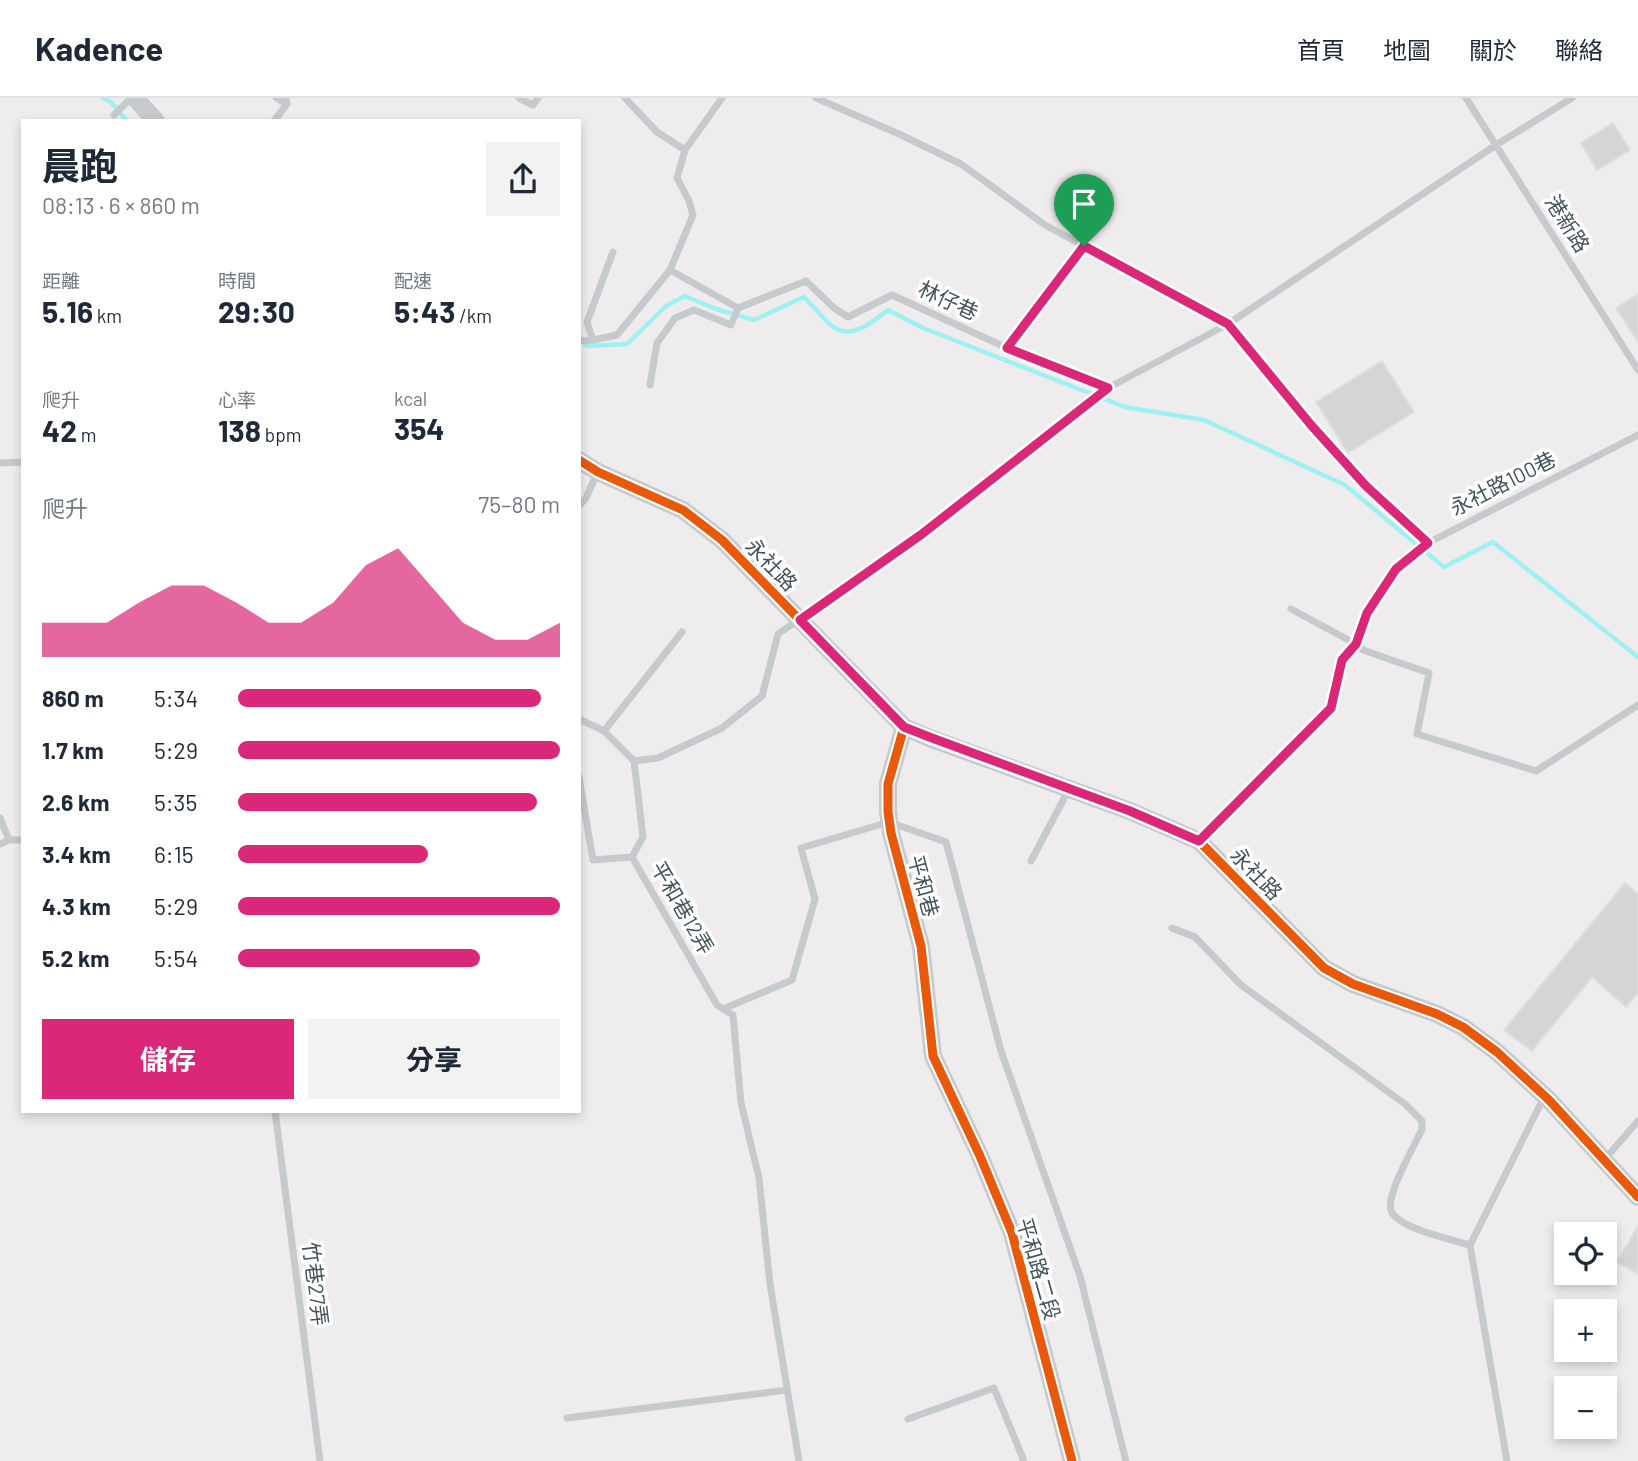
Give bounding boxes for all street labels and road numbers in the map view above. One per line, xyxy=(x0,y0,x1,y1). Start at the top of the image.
street label: 港新路 xyxy=(1541,190,1596,257)
street label: 林仔巷 xyxy=(915,275,982,324)
street label: 永社路100巷 xyxy=(1445,445,1559,520)
street label: 永社路 xyxy=(741,533,803,595)
street label: 永社路 xyxy=(1226,842,1288,904)
street label: 平和巷 xyxy=(904,852,945,919)
street label: 平和巷12弄 xyxy=(647,857,720,958)
street label: 平和路二段 xyxy=(1013,1215,1066,1322)
street label: 竹巷27弄 xyxy=(299,1241,334,1327)

